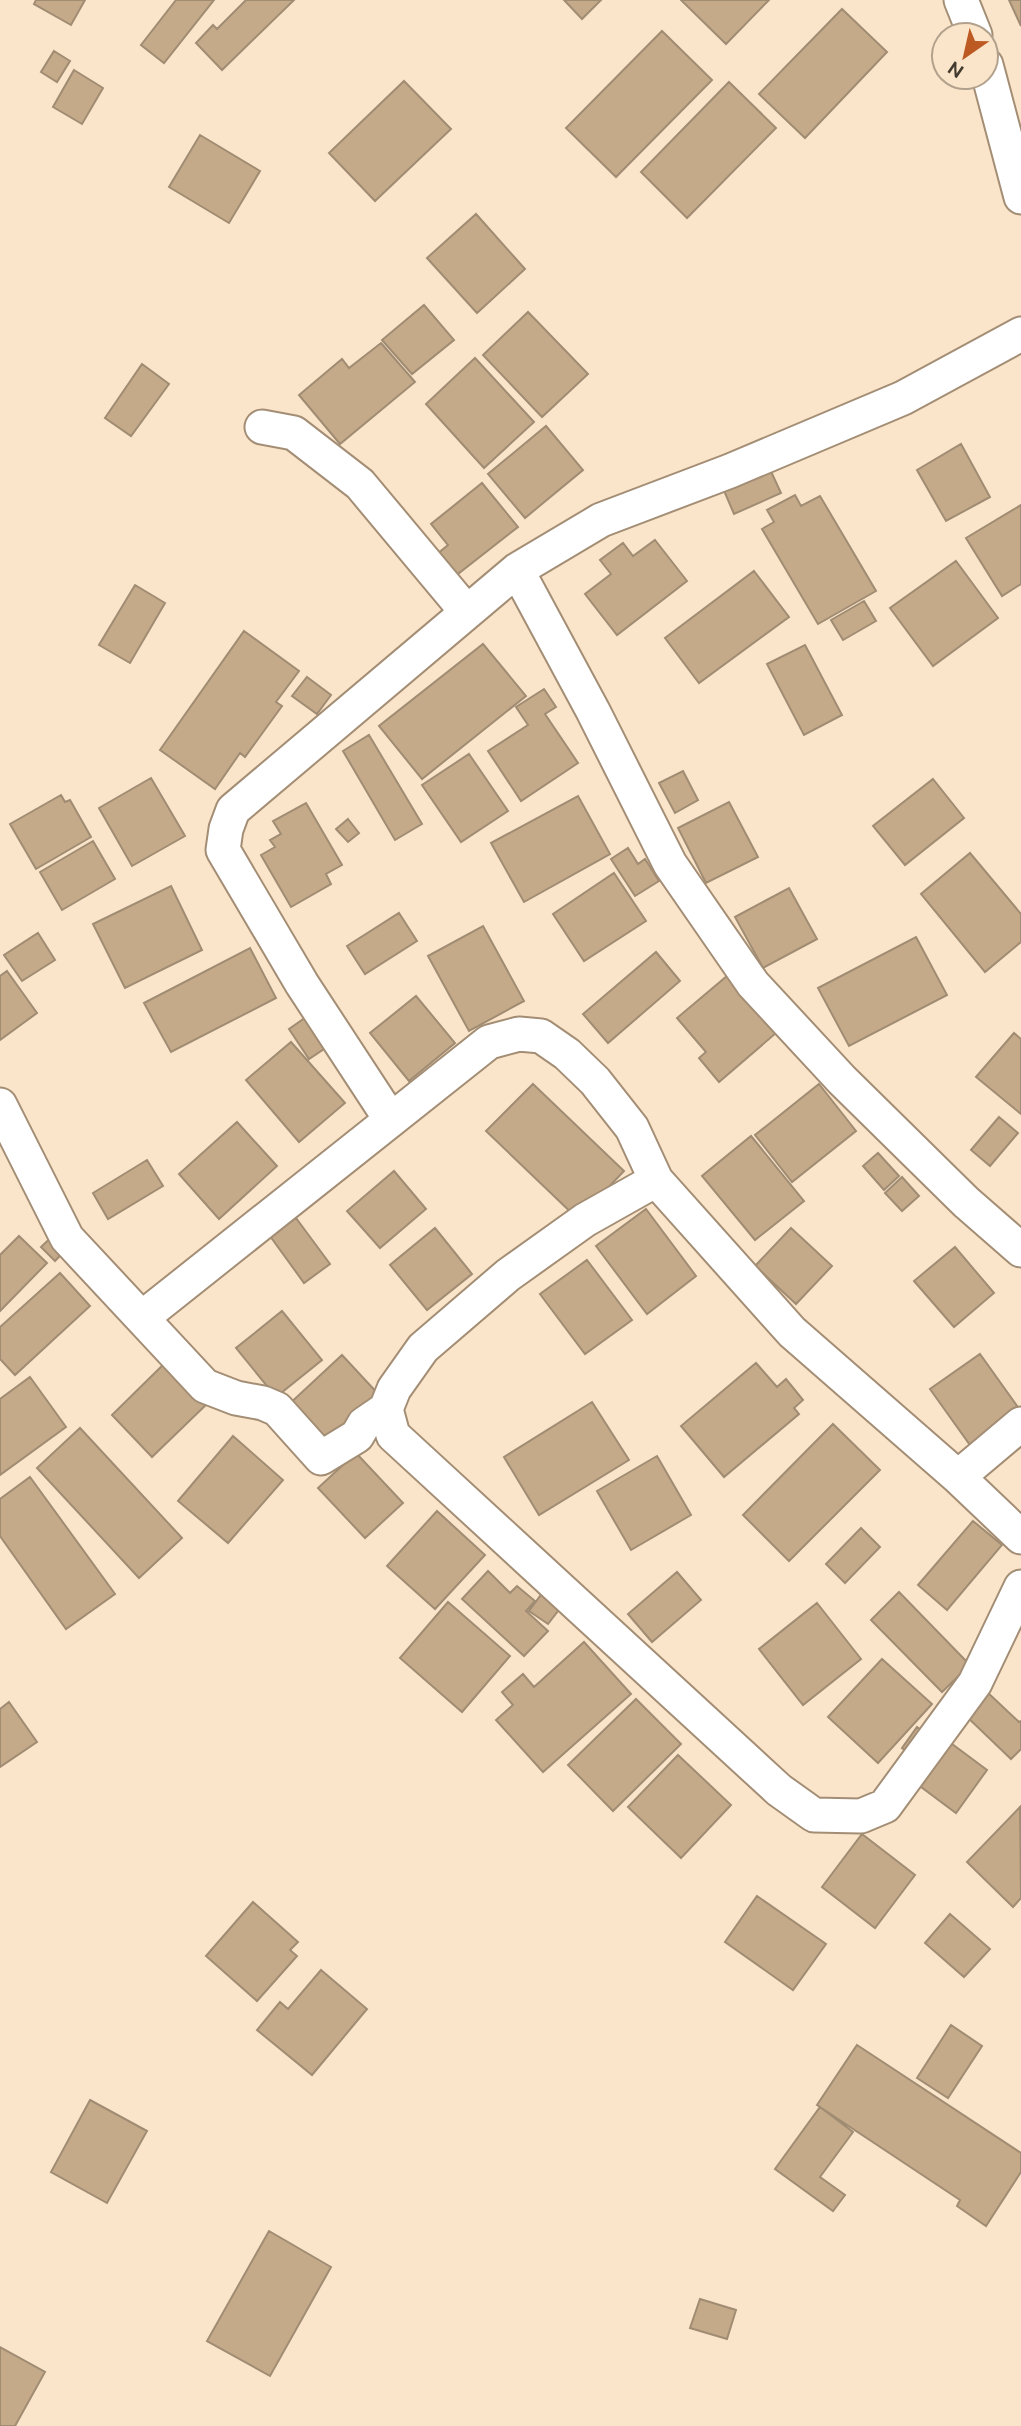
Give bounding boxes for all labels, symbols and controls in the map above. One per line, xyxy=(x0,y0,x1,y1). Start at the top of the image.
north arrow xyxy=(930,21,1000,91)
text: N xyxy=(943,57,968,83)

